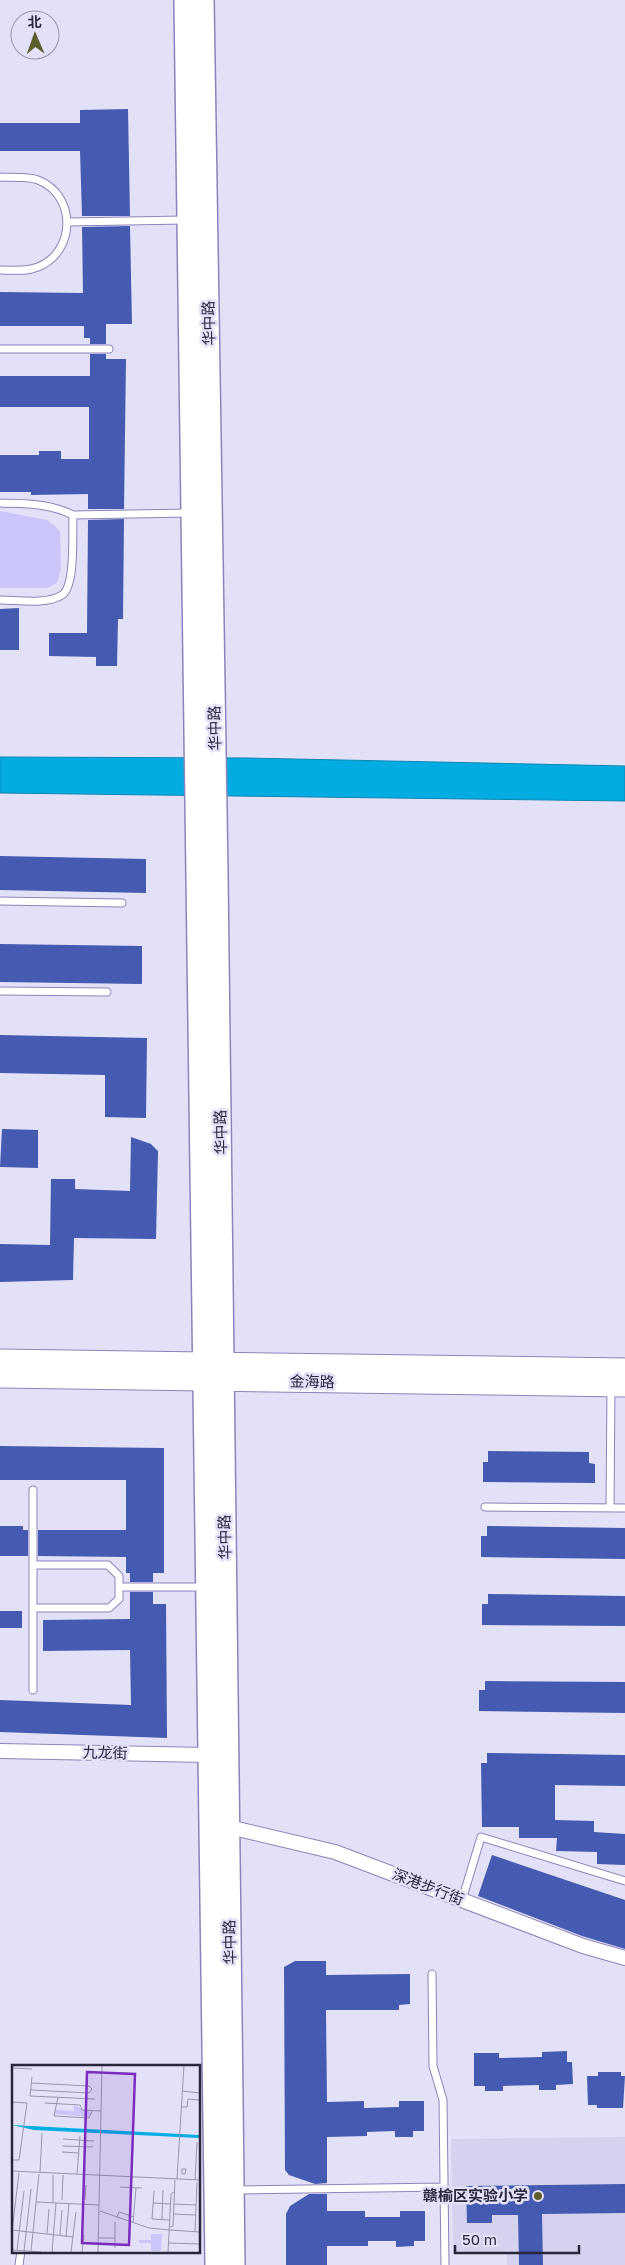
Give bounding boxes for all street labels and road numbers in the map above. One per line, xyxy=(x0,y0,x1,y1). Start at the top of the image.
street label: 华中路 xyxy=(199,300,217,346)
street label: 华中路 xyxy=(205,705,223,751)
street label: 华中路 xyxy=(211,1109,229,1155)
street label: 金海路 xyxy=(289,1372,335,1390)
street label: 华中路 xyxy=(215,1514,233,1560)
street label: 九龙街 xyxy=(82,1743,128,1761)
street label: 深港步行街 xyxy=(390,1864,467,1908)
street label: 华中路 xyxy=(220,1919,238,1965)

